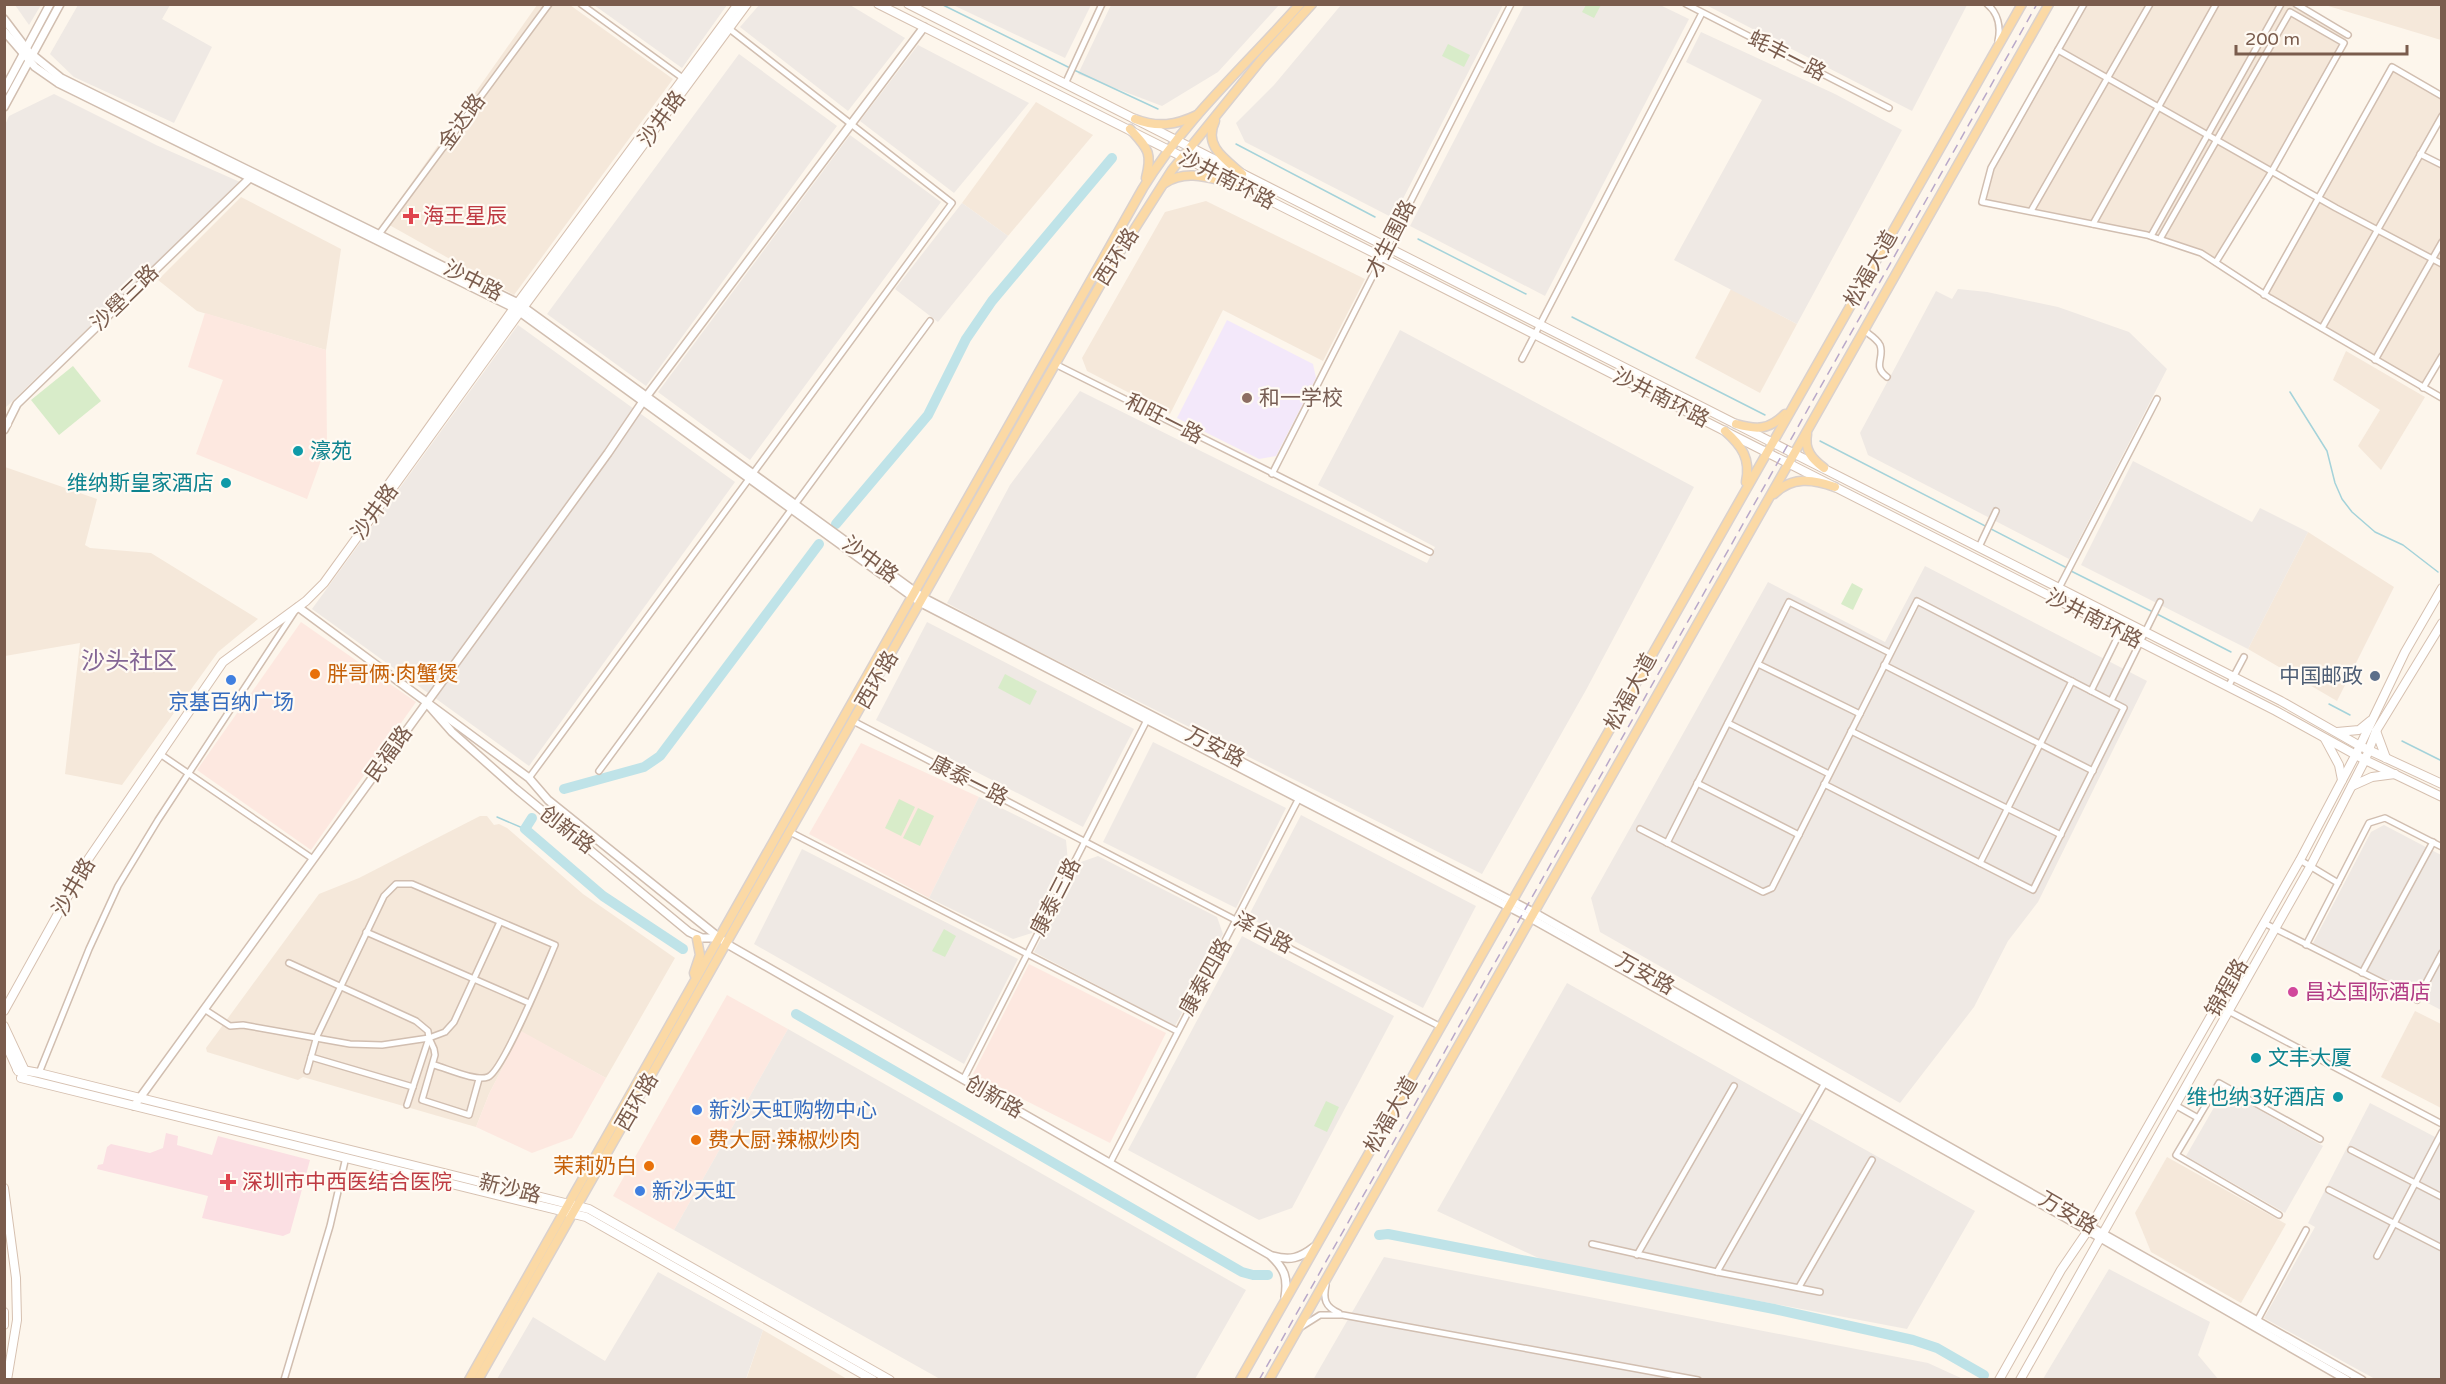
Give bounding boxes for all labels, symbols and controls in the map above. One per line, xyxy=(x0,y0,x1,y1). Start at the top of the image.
scale bar xyxy=(2236,18,2407,56)
street label: 蚝丰一路 xyxy=(1744,26,1830,86)
text: 200 m xyxy=(2245,28,2300,50)
street label: 沙井路 xyxy=(633,86,691,152)
street label: 金达路 xyxy=(433,89,491,155)
street label: 沙井南环路 xyxy=(1175,145,1279,215)
street label: 才生围路 xyxy=(1361,196,1421,282)
place label: 海王星辰 xyxy=(423,204,507,229)
marker: 海王星辰 xyxy=(404,209,418,223)
street label: 西环路 xyxy=(1090,224,1144,290)
street label: 松福大道 xyxy=(1839,226,1903,312)
street label: 沙中路 xyxy=(439,256,507,306)
street label: 沙壆三路 xyxy=(86,260,164,336)
street label: 沙井南环路 xyxy=(1609,363,1713,433)
place label: 和一学校 xyxy=(1259,386,1343,411)
street label: 和旺一路 xyxy=(1121,389,1207,449)
marker: 和一学校 xyxy=(1240,391,1254,405)
place label: 濠苑 xyxy=(310,439,352,464)
marker: 濠苑 xyxy=(291,444,305,458)
place label: 维纳斯皇家酒店 xyxy=(67,471,214,496)
marker: 维纳斯皇家酒店 xyxy=(219,476,233,490)
street label: 沙井路 xyxy=(346,479,404,545)
street label: 沙中路 xyxy=(837,531,903,589)
street label: 沙井南环路 xyxy=(2042,584,2146,654)
street label: 西环路 xyxy=(850,646,904,714)
district label: 沙头社区 xyxy=(81,647,177,676)
street label: 松福大道 xyxy=(1600,649,1662,735)
place label: 胖哥俩·肉蟹煲 xyxy=(327,662,458,687)
place label: 中国邮政 xyxy=(2279,664,2363,689)
marker: 胖哥俩·肉蟹煲 xyxy=(308,667,322,681)
marker: 中国邮政 xyxy=(2368,669,2382,683)
marker: 京基百纳广场 xyxy=(224,673,238,687)
place label: 京基百纳广场 xyxy=(168,690,294,715)
street label: 民福路 xyxy=(360,721,418,787)
street label: 万安路 xyxy=(1181,722,1249,772)
street label: 康泰一路 xyxy=(926,751,1012,811)
street label: 创新路 xyxy=(534,801,600,859)
street label: 沙井路 xyxy=(47,853,101,921)
street label: 康泰三路 xyxy=(1026,854,1086,940)
street label: 泽台路 xyxy=(1229,907,1297,959)
street label: 康泰四路 xyxy=(1175,934,1237,1020)
street label: 万安路 xyxy=(1611,948,1679,1000)
street label: 锦程路 xyxy=(2200,954,2254,1022)
place label: 昌达国际酒店 xyxy=(2305,980,2431,1005)
marker: 昌达国际酒店 xyxy=(2286,985,2300,999)
place label: 文丰大厦 xyxy=(2268,1046,2352,1071)
marker: 文丰大厦 xyxy=(2249,1051,2263,1065)
street label: 西环路 xyxy=(610,1068,664,1136)
street label: 创新路 xyxy=(960,1070,1028,1124)
street label: 松福大道 xyxy=(1359,1072,1423,1158)
place label: 维也纳3好酒店 xyxy=(2187,1085,2326,1110)
marker: 维也纳3好酒店 xyxy=(2331,1090,2345,1104)
place label: 新沙天虹购物中心 xyxy=(709,1098,877,1123)
marker: 新沙天虹购物中心 xyxy=(690,1103,704,1117)
place label: 费大厨·辣椒炒肉 xyxy=(708,1128,860,1153)
marker: 费大厨·辣椒炒肉 xyxy=(689,1133,703,1147)
place label: 茉莉奶白 xyxy=(553,1154,637,1179)
marker: 茉莉奶白 xyxy=(642,1159,656,1173)
street label: 新沙路 xyxy=(476,1169,544,1209)
place label: 深圳市中西医结合医院 xyxy=(242,1170,452,1195)
marker: 深圳市中西医结合医院 xyxy=(219,1173,237,1191)
place label: 新沙天虹 xyxy=(652,1179,736,1204)
marker: 新沙天虹 xyxy=(633,1184,647,1198)
street label: 万安路 xyxy=(2034,1186,2102,1240)

